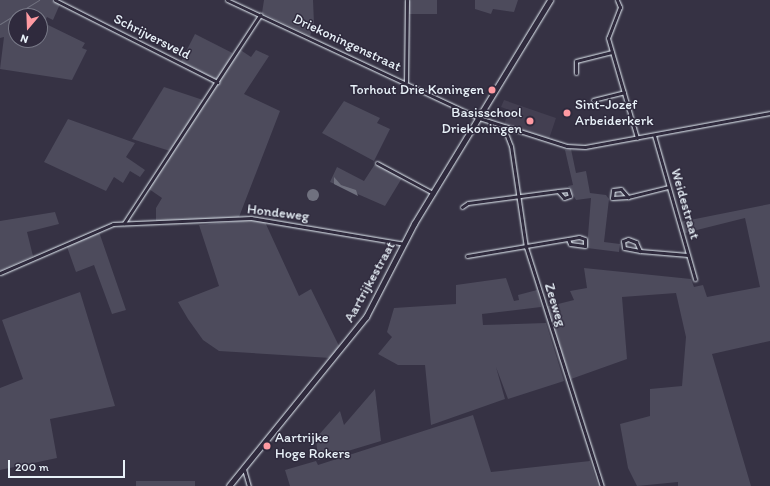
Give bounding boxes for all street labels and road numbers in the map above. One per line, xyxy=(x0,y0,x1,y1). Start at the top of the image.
street label: Schrijversveld xyxy=(111,10,193,64)
street label: Driekoningenstraat xyxy=(290,11,404,75)
street label: Weidestraat xyxy=(667,167,703,241)
street label: Hondeweg xyxy=(246,201,310,225)
street label: Aartrijkestraat xyxy=(341,239,399,325)
street label: Zeeweg xyxy=(540,281,570,329)

